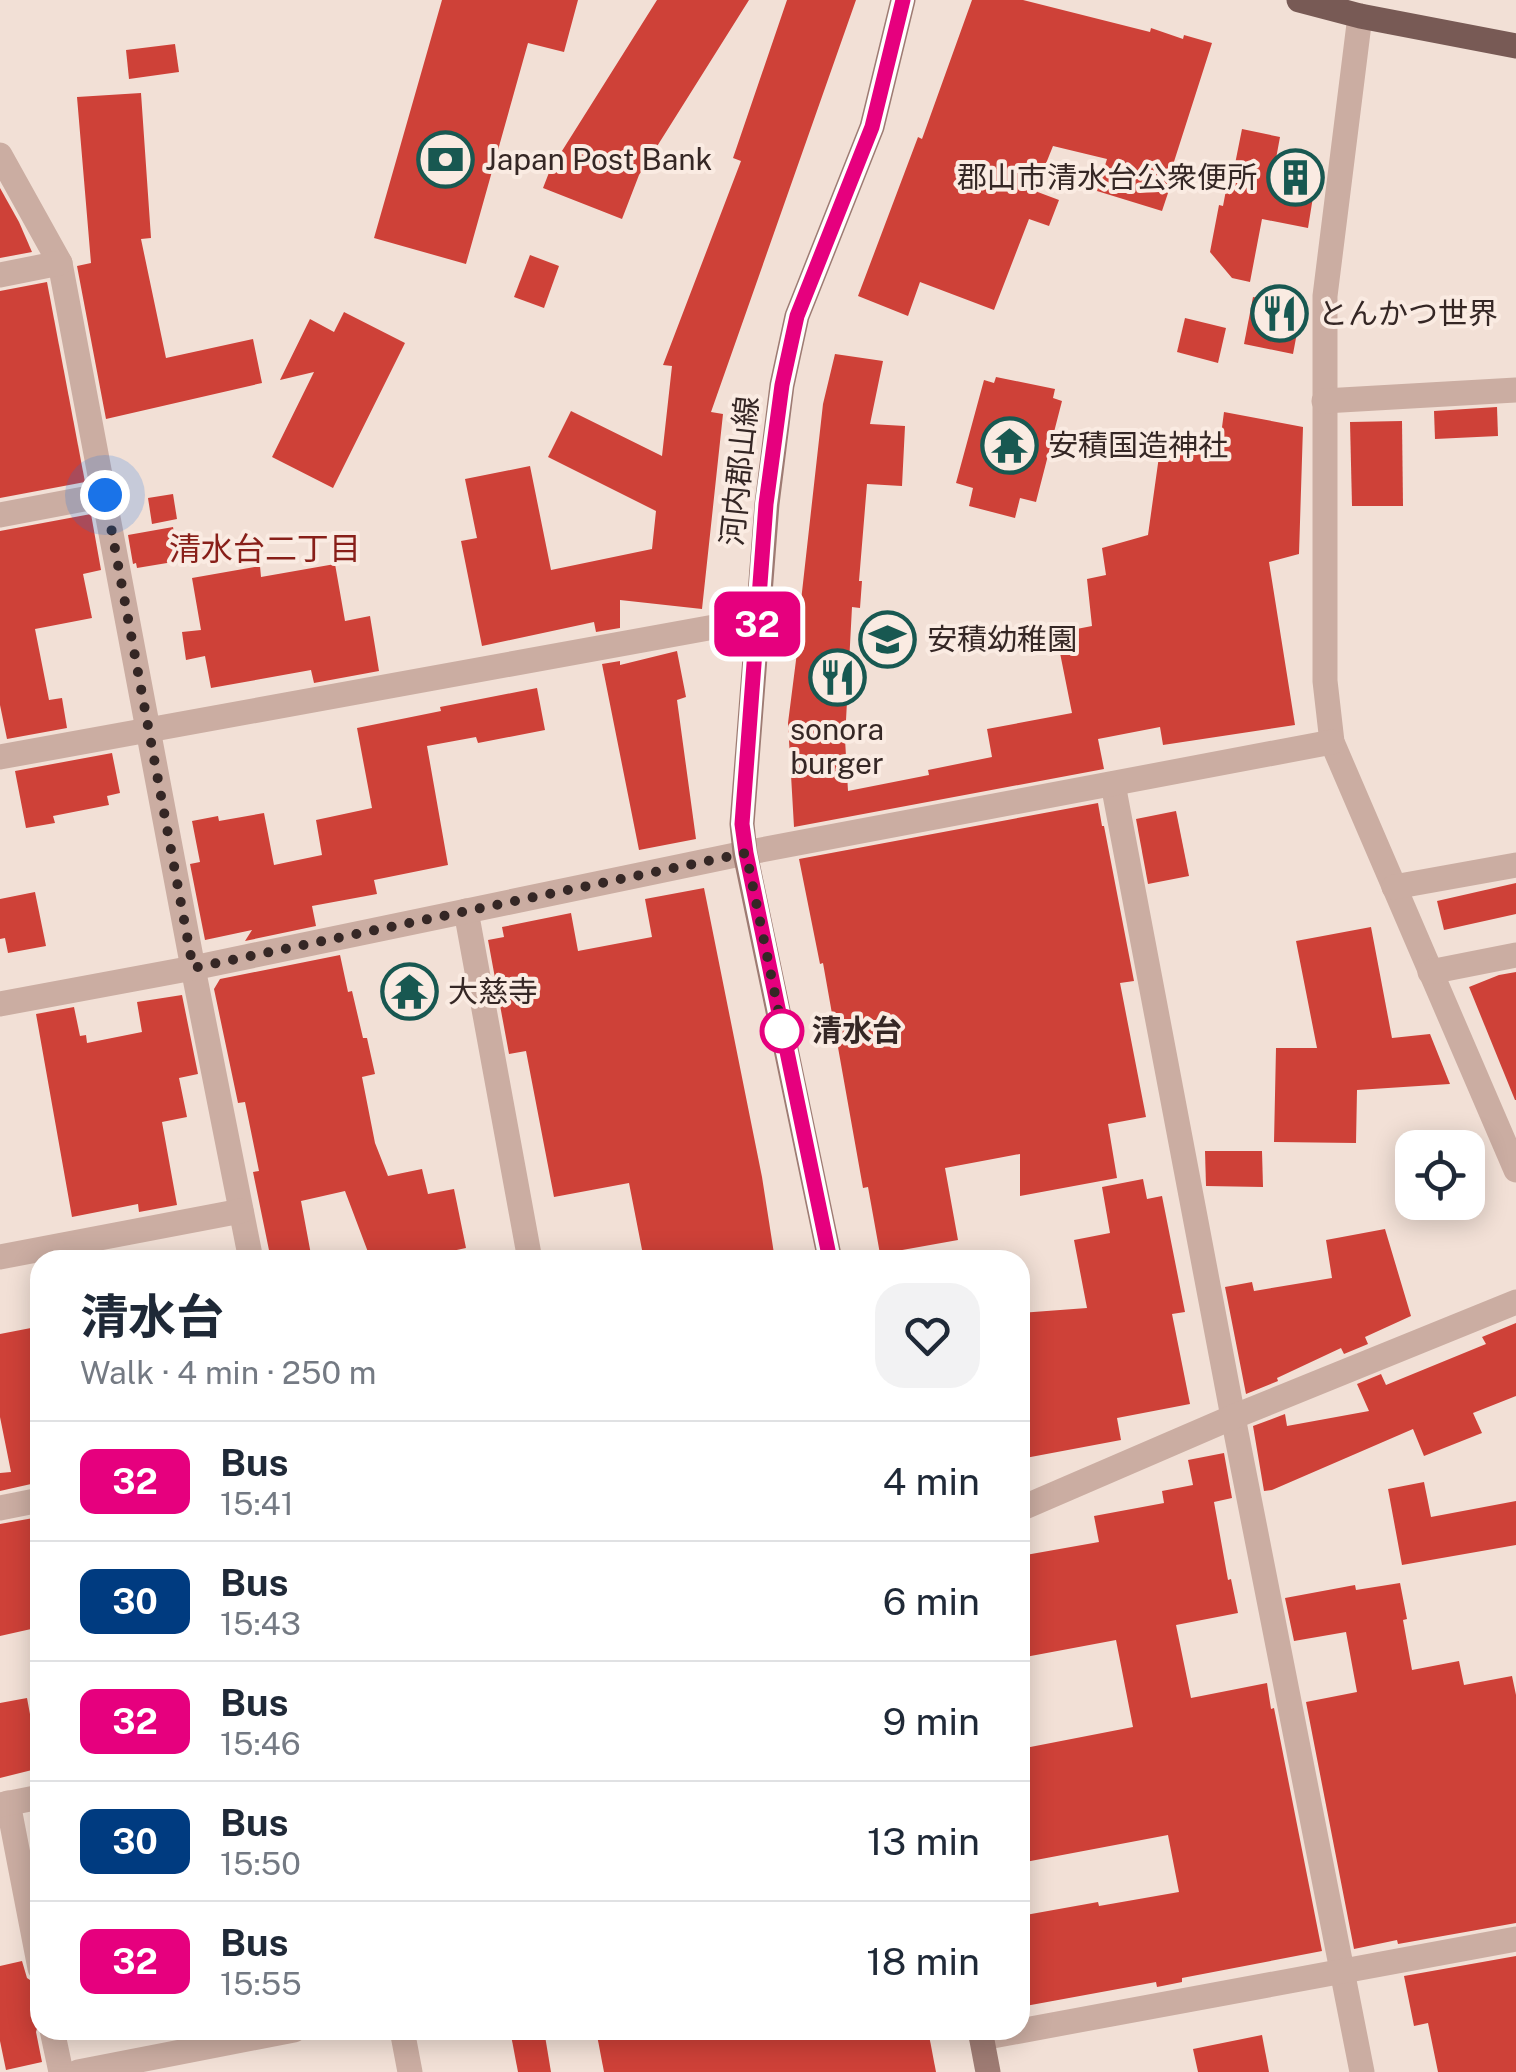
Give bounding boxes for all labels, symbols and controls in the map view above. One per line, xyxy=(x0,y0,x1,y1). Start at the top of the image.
bank icon: Japan Post Bank xyxy=(416,130,476,190)
place label: Japan Post Bank xyxy=(485,141,712,177)
building icon: 郡山市清水台公衆便所 xyxy=(1266,148,1326,208)
place label: 郡山市清水台公衆便所 xyxy=(957,159,1257,195)
restaurant icon: とんかつ世界 xyxy=(1249,284,1309,344)
place label: とんかつ世界 xyxy=(1318,295,1498,331)
street label: 河内郡山線 xyxy=(713,394,765,547)
temple icon: 安積国造神社 xyxy=(979,416,1039,476)
place label: 安積国造神社 xyxy=(1048,427,1228,463)
your location xyxy=(80,470,130,520)
district label: 清水台二丁目 xyxy=(169,530,361,567)
line badge: 32 xyxy=(712,592,802,656)
text: 32 xyxy=(734,604,780,645)
school or university icon: 安積幼稚園 xyxy=(858,610,918,670)
place label: 安積幼稚園 xyxy=(927,621,1077,657)
restaurant icon: sonora burger xyxy=(807,647,867,707)
place label: sonora burger xyxy=(790,711,884,781)
temple icon: 大慈寺 xyxy=(379,962,439,1022)
place label: 大慈寺 xyxy=(448,973,538,1009)
marker: 清水台 xyxy=(761,1010,803,1052)
place label: 清水台 xyxy=(812,1012,902,1048)
map controls xyxy=(1395,1130,1485,1220)
button: locate xyxy=(1395,1130,1485,1220)
button: heart xyxy=(875,1283,980,1388)
text: 清水台 xyxy=(80,1288,224,1345)
text: Walk · 4 min · 250 m xyxy=(80,1354,376,1391)
text: Bus xyxy=(220,1440,289,1485)
text: 4 min xyxy=(882,1459,980,1504)
text: 32 xyxy=(112,1461,158,1502)
text: 15:41 xyxy=(220,1485,294,1522)
text: Bus xyxy=(220,1560,289,1605)
text: 6 min xyxy=(883,1579,980,1624)
text: 30 xyxy=(112,1581,158,1622)
text: 15:43 xyxy=(220,1605,301,1642)
text: Bus xyxy=(220,1680,289,1725)
text: 9 min xyxy=(883,1699,980,1744)
text: 32 xyxy=(112,1701,158,1742)
text: 15:46 xyxy=(220,1725,301,1762)
text: Bus xyxy=(220,1800,289,1845)
text: 13 min xyxy=(867,1819,980,1864)
text: 30 xyxy=(112,1821,158,1862)
text: 15:50 xyxy=(220,1845,301,1882)
text: Bus xyxy=(220,1920,289,1965)
text: 18 min xyxy=(866,1939,980,1984)
text: 32 xyxy=(112,1941,158,1982)
text: 15:55 xyxy=(220,1965,302,2002)

